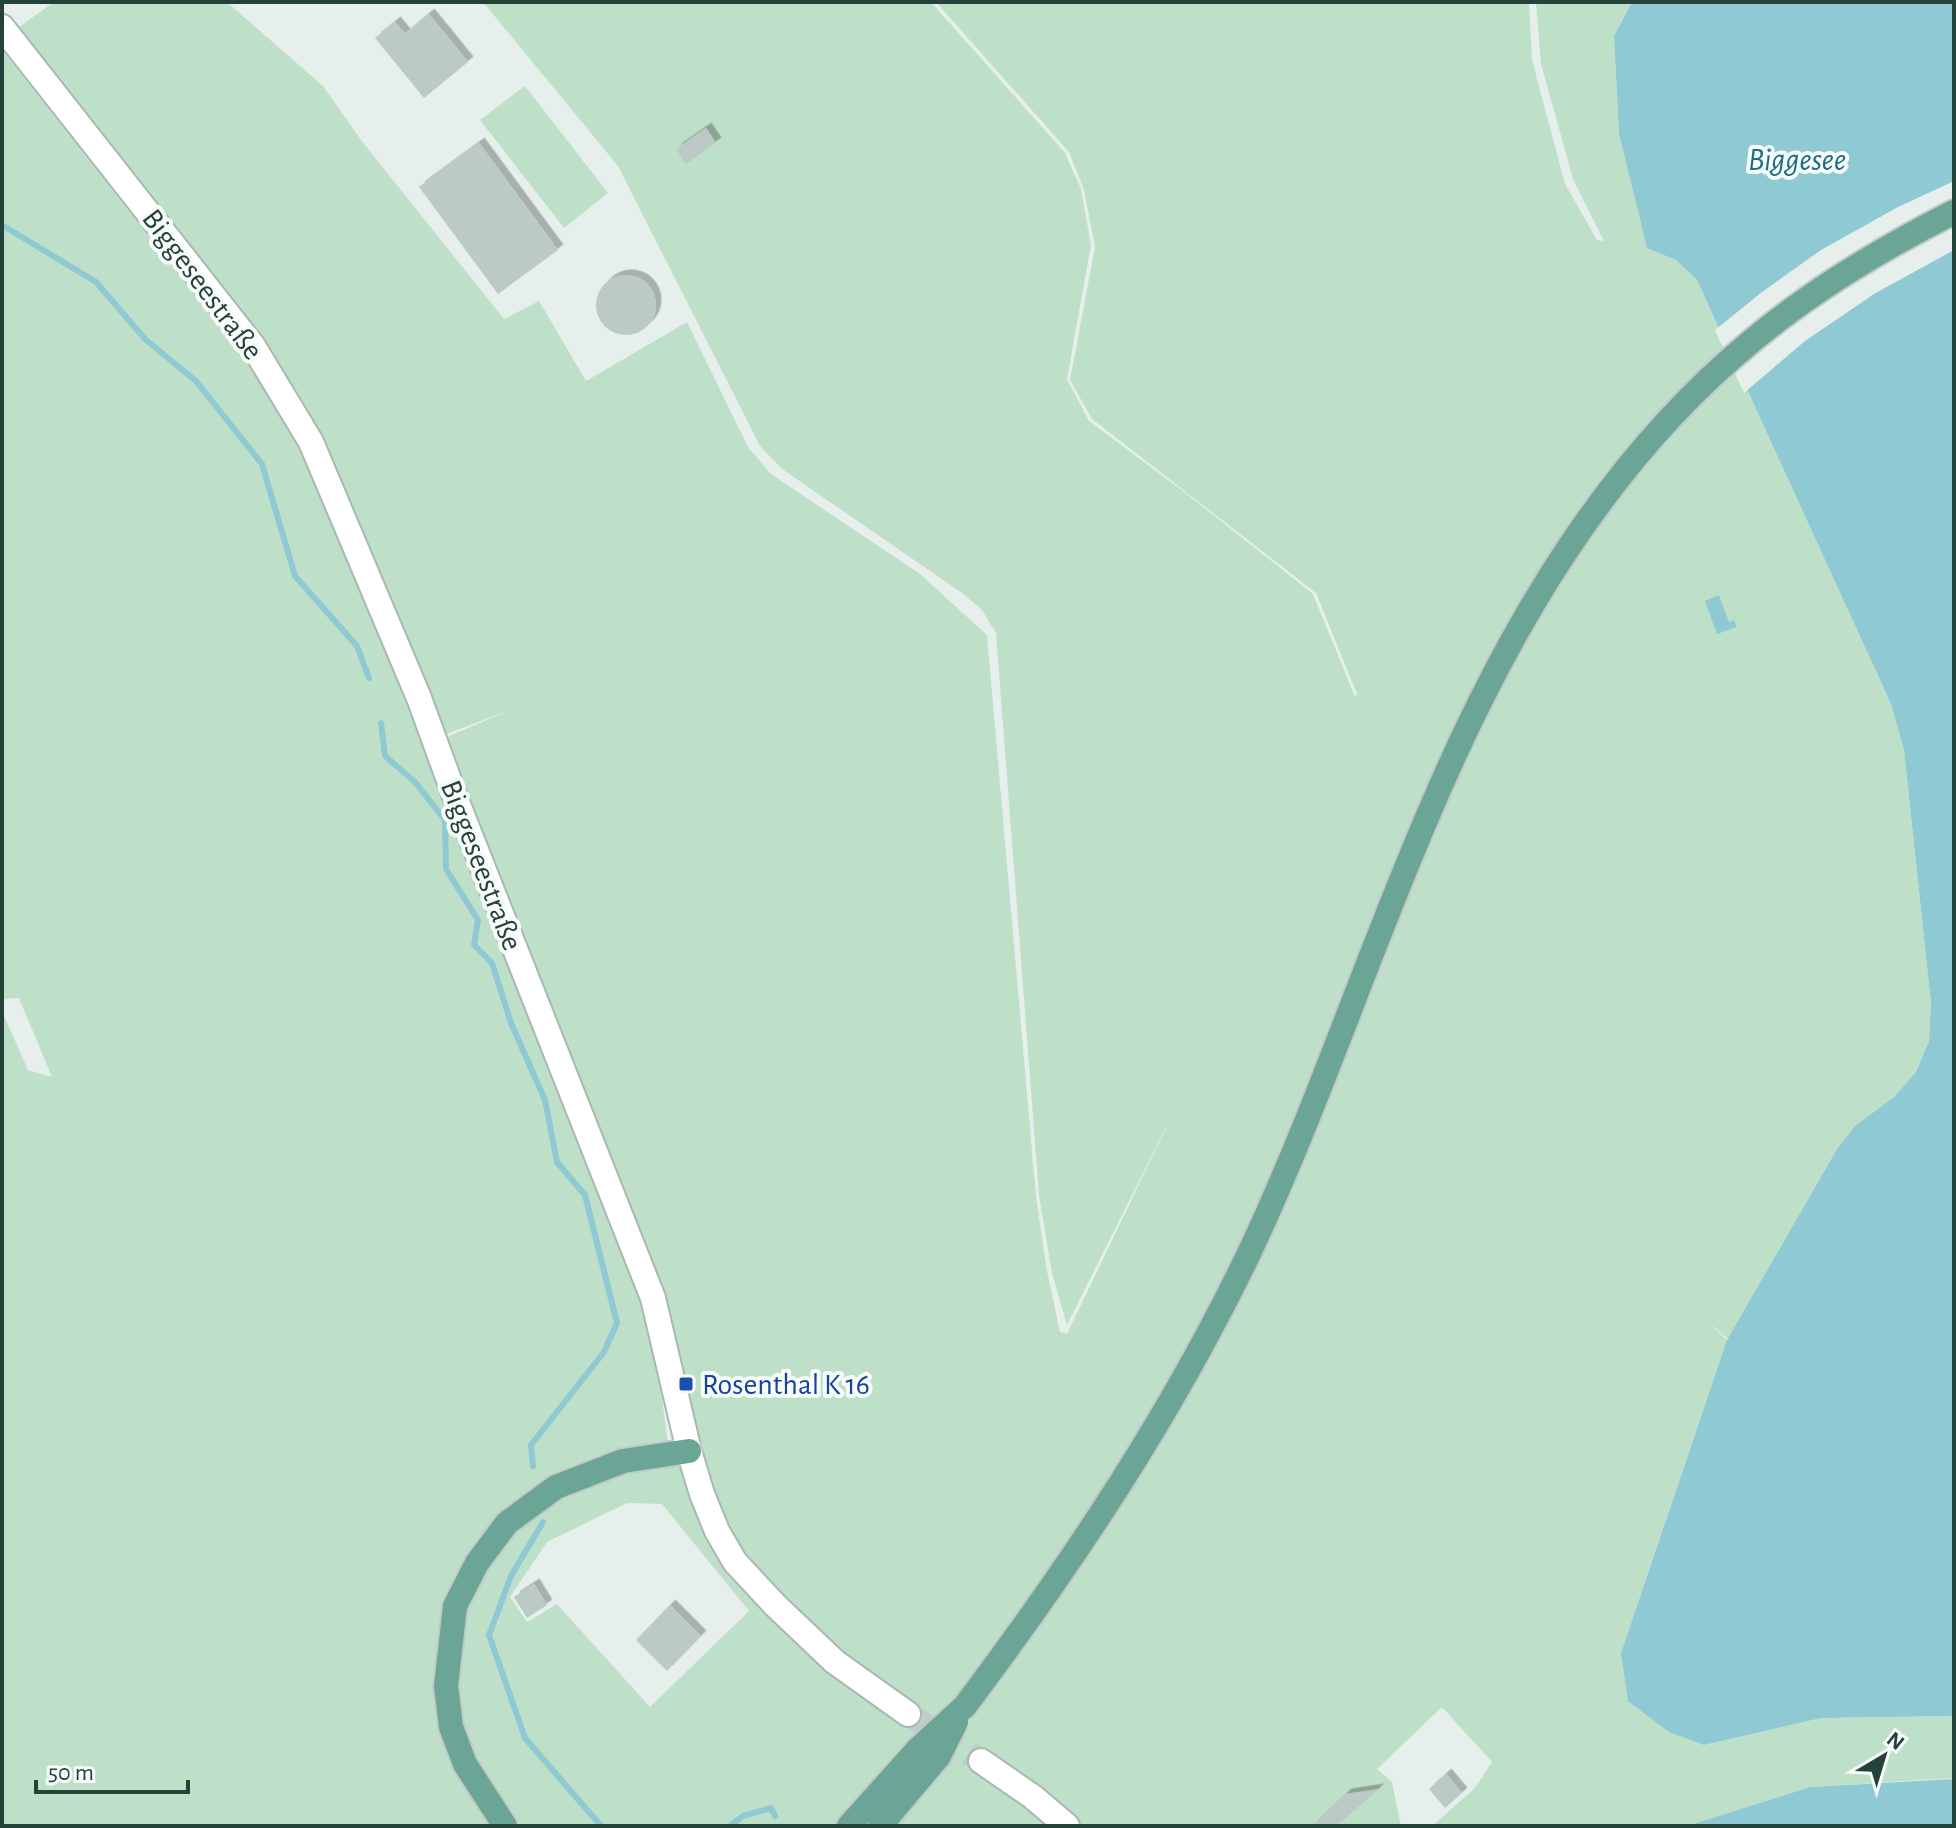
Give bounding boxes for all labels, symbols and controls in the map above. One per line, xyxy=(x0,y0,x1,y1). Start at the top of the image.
water label: Biggesee xyxy=(1748,144,1846,176)
street label: Biggeseestraße xyxy=(136,204,268,365)
street label: Biggeseestraße xyxy=(435,776,527,955)
place label: Rosenthal K 16 xyxy=(702,1370,870,1400)
marker: Rosenthal K 16 xyxy=(677,1375,695,1393)
north arrow xyxy=(1844,1716,1924,1796)
text: N xyxy=(1883,1728,1908,1754)
scale bar xyxy=(36,1744,188,1794)
text: 50 m xyxy=(48,1761,94,1785)

